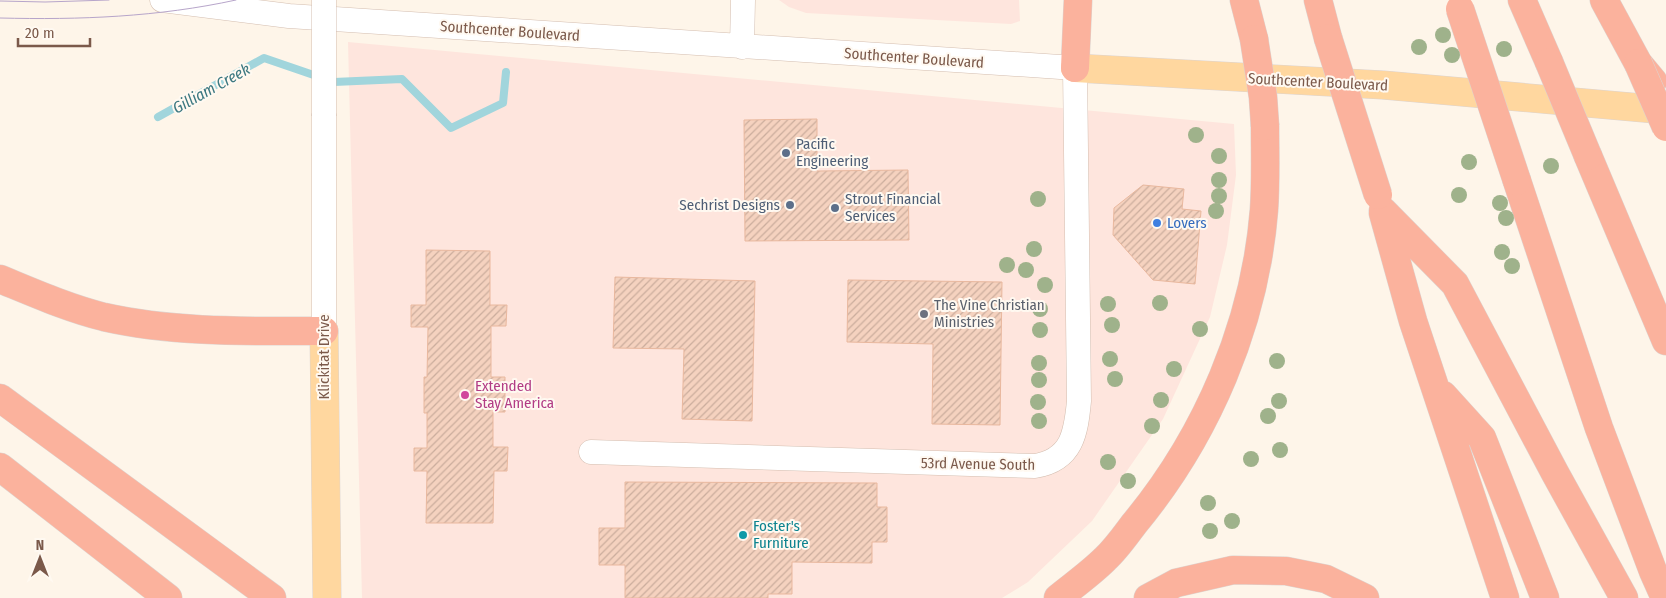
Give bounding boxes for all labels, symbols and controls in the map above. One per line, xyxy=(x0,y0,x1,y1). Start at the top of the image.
scale bar xyxy=(18,15,90,47)
street label: Southcenter Boulevard xyxy=(439,17,581,45)
text: 20 m xyxy=(25,24,55,42)
street label: Southcenter Boulevard xyxy=(843,44,985,72)
water label: Gilliam Creek xyxy=(169,59,253,118)
street label: Southcenter Boulevard xyxy=(1248,69,1388,95)
place label: Pacific Engineering xyxy=(796,135,868,170)
marker: Pacific Engineering xyxy=(780,147,792,159)
place label: Strout Financial Services xyxy=(845,190,941,225)
place label: Sechrist Designs xyxy=(679,196,780,214)
marker: Sechrist Designs xyxy=(784,199,796,211)
marker: Strout Financial Services xyxy=(829,202,841,214)
place label: Lovers xyxy=(1167,214,1207,232)
marker: Lovers xyxy=(1151,217,1163,229)
place label: The Vine Christian Ministries xyxy=(934,296,1045,331)
marker: The Vine Christian Ministries xyxy=(918,308,930,320)
street label: Klickitat Drive xyxy=(315,314,333,400)
place label: Extended Stay America xyxy=(475,377,554,412)
marker: Extended Stay America xyxy=(459,389,471,401)
street label: 53rd Avenue South xyxy=(921,454,1035,474)
place label: Foster's Furniture xyxy=(753,517,809,552)
marker: Foster's Furniture xyxy=(737,529,749,541)
north arrow xyxy=(15,533,65,583)
text: N xyxy=(36,537,44,554)

